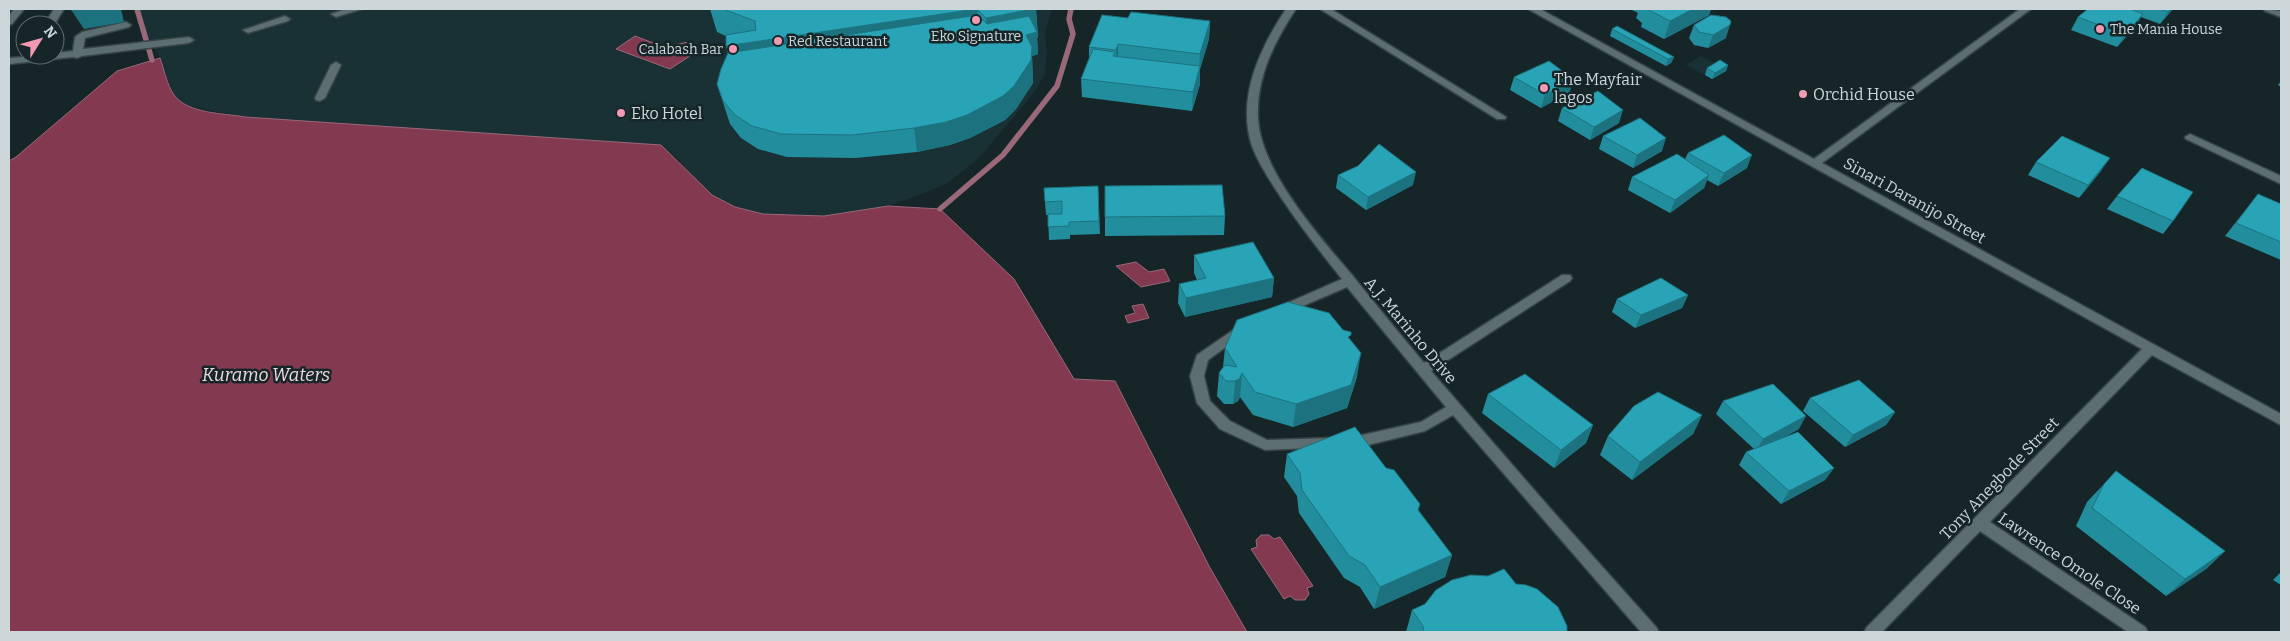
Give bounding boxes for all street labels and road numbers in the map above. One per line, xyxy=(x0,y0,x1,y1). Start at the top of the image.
street label: Sinari Daranijo Street xyxy=(1840,153,1989,248)
street label: A.J. Marinho Drive xyxy=(1360,273,1461,388)
street label: Tony Anegbode Street xyxy=(1936,413,2063,543)
street label: Lawrence Omole Close xyxy=(1995,509,2145,618)

